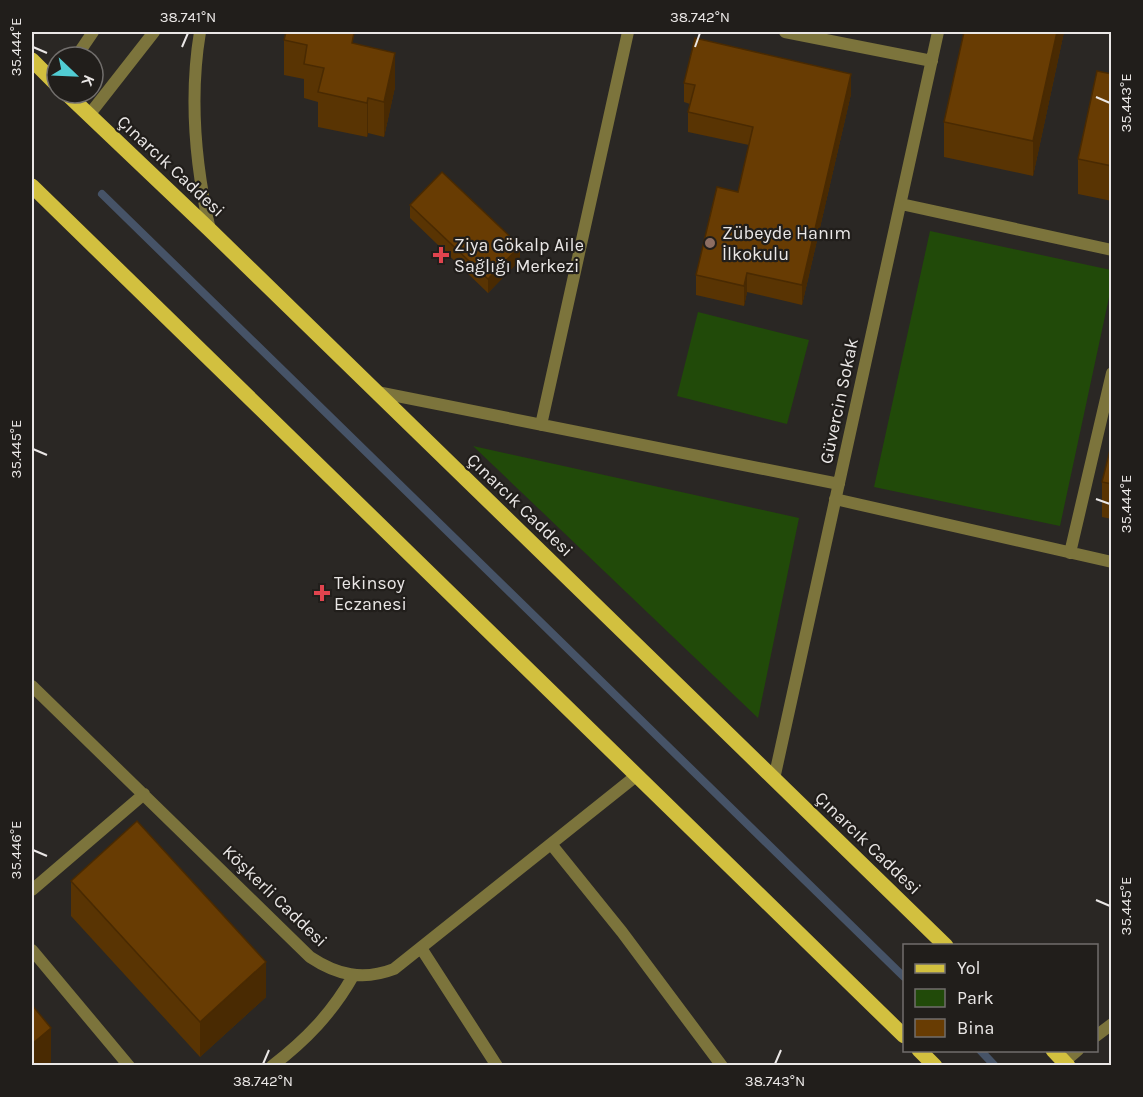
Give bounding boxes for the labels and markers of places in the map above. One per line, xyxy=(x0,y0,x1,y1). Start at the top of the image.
place label: Zübeyde Hanım İlkokulu xyxy=(722,222,851,265)
place label: Ziya Gökalp Aile Sağlığı Merkezi xyxy=(454,234,584,277)
marker: Zübeyde Hanım İlkokulu xyxy=(703,236,717,250)
marker: Ziya Gökalp Aile Sağlığı Merkezi xyxy=(432,246,450,264)
place label: Tekinsoy Eczanesi xyxy=(334,572,407,615)
marker: Tekinsoy Eczanesi xyxy=(315,586,329,600)

